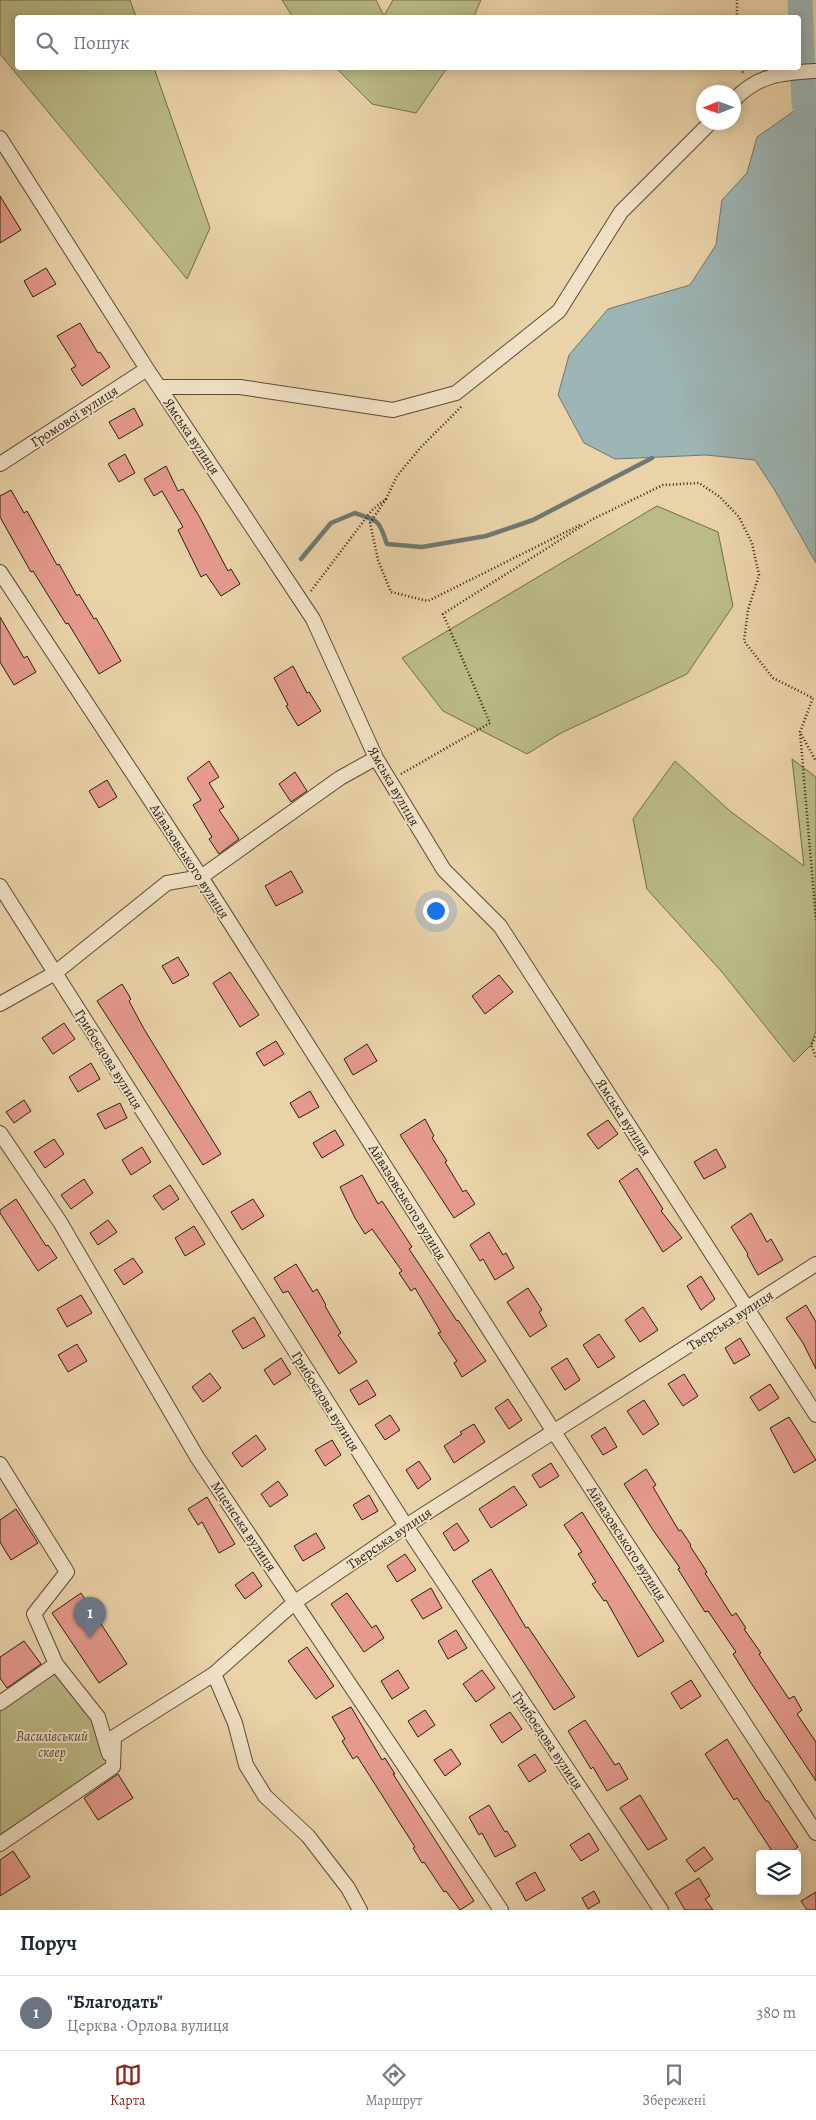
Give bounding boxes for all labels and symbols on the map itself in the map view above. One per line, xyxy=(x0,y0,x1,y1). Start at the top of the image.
north arrow xyxy=(696,85,741,130)
street label: Громової вулиця xyxy=(27,381,122,452)
street label: Ямська вулиця xyxy=(159,394,224,479)
street label: Ямська вулиця xyxy=(363,743,424,830)
street label: Айвазовського вулиця xyxy=(145,799,234,923)
your location xyxy=(423,898,449,924)
street label: Грибоєдова вулиця xyxy=(70,1005,147,1113)
street label: Ямська вулиця xyxy=(591,1075,656,1160)
street label: Айвазовського вулиця xyxy=(364,1140,451,1264)
street label: Тверська вулиця xyxy=(684,1285,777,1355)
street label: Грибоєдова вулиця xyxy=(287,1347,364,1455)
street label: Мценська вулиця xyxy=(206,1477,281,1575)
street label: Айвазовського вулиця xyxy=(582,1481,671,1605)
street label: Тверська вулиця xyxy=(343,1503,436,1574)
pin: 1 xyxy=(74,1597,106,1638)
street label: Грибоєдова вулиця xyxy=(507,1687,588,1794)
park label: Василівський сквер xyxy=(16,1727,88,1762)

